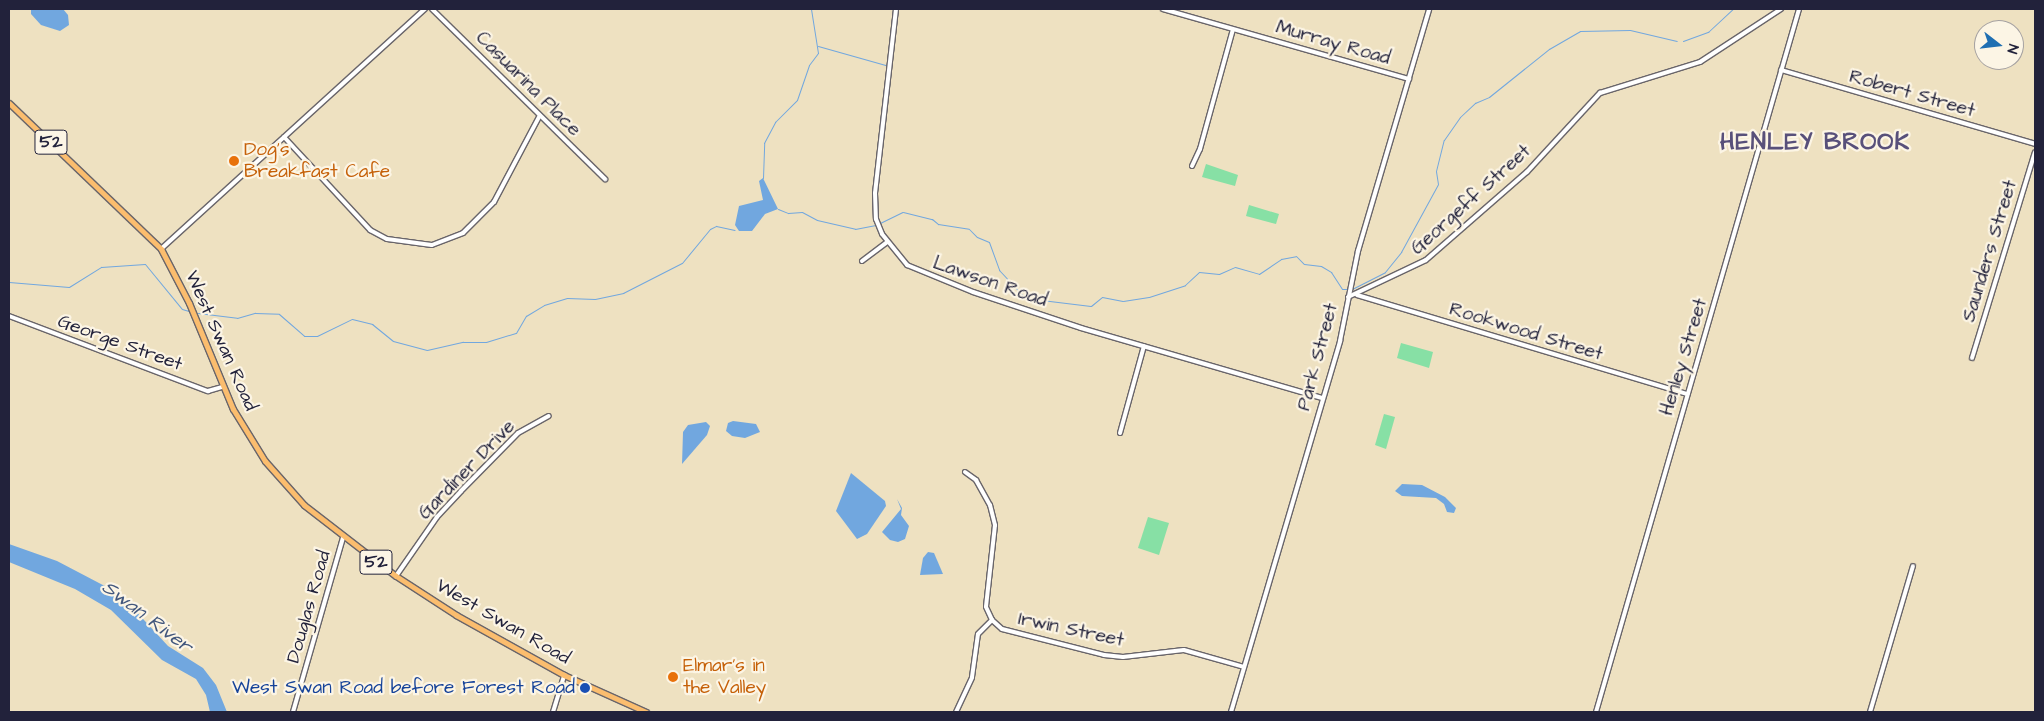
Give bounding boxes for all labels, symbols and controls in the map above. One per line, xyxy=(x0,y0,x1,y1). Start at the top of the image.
street label: Murray Road xyxy=(1273,16,1393,70)
north arrow xyxy=(1974,20,2024,70)
street label: Casuarina Place xyxy=(471,27,585,141)
text: N xyxy=(2002,42,2023,56)
street label: Robert Street xyxy=(1847,65,1977,123)
road number: 52 xyxy=(34,126,68,158)
district label: HENLEY BROOK xyxy=(1719,129,1911,157)
place label: Dog's Breakfast Cafe xyxy=(244,139,390,183)
street label: Georgeff Street xyxy=(1406,140,1536,260)
marker: Dog's Breakfast Cafe xyxy=(228,155,240,167)
street label: Saunders Street xyxy=(1958,177,2022,325)
street label: Lawson Road xyxy=(930,252,1050,312)
street label: West Swan Road xyxy=(180,267,262,415)
street label: Henley Street xyxy=(1655,296,1713,418)
street label: Rookwood Street xyxy=(1447,298,1605,366)
street label: Park Street xyxy=(1293,301,1343,413)
street label: George Street xyxy=(55,310,185,376)
street label: Gardiner Drive xyxy=(414,415,520,525)
road number: 52 xyxy=(358,546,394,578)
street label: Douglas Road xyxy=(282,548,336,666)
street label: West Swan Road xyxy=(432,574,574,670)
water label: Swan River xyxy=(97,575,197,659)
street label: Irwin Street xyxy=(1016,608,1126,652)
place label: Elmar's in the Valley xyxy=(683,655,766,699)
marker: Elmar's in the Valley xyxy=(667,671,679,683)
place label: West Swan Road before Forest Road xyxy=(232,677,575,699)
marker: West Swan Road before Forest Road xyxy=(579,682,591,694)

